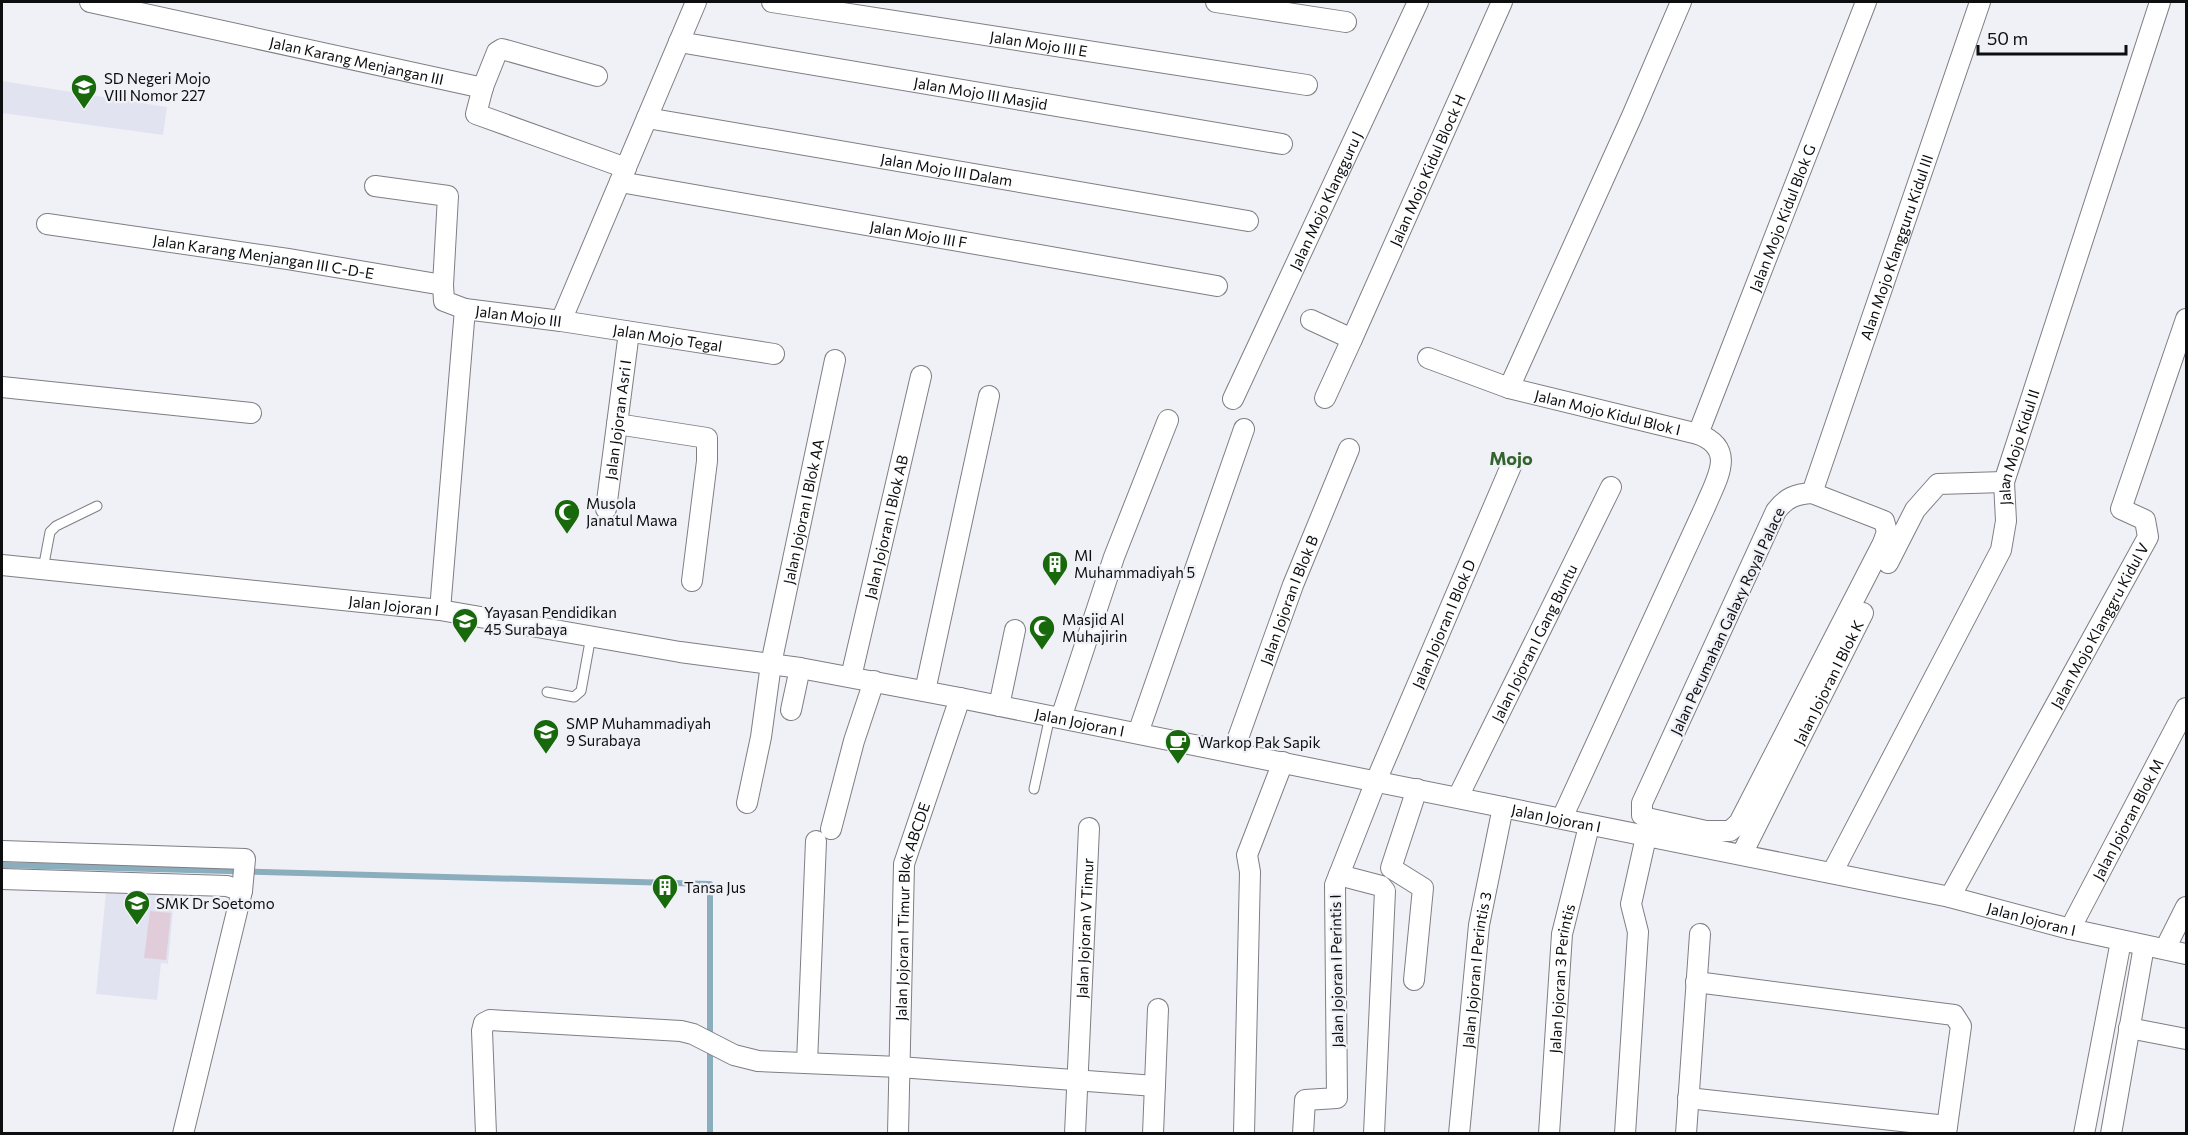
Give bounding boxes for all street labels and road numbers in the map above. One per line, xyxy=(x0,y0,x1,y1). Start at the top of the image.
street label: Jalan Mojo III E xyxy=(989,27,1089,60)
street label: Jalan Karang Menjangan III xyxy=(268,33,445,88)
street label: Jalan Mojo III Masjid xyxy=(913,73,1049,113)
street label: Jalan Mojo Kidul Block H xyxy=(1386,91,1469,249)
street label: Jalan Mojo Klangguru J xyxy=(1285,128,1366,273)
street label: Jalan Mojo Kidul Blok G xyxy=(1745,142,1819,294)
street label: Jalan Mojo III Dalam xyxy=(879,149,1014,189)
street label: Alan Mojo Klangguru Kidul III xyxy=(1856,152,1936,342)
street label: Jalan Mojo III F xyxy=(868,217,969,251)
street label: Jalan Karang Menjangan III C-D-E xyxy=(152,231,376,282)
street label: Jalan Mojo III xyxy=(474,301,563,330)
street label: Jalan Mojo Tegal xyxy=(612,320,724,355)
street label: Jalan Jojoran Asri I xyxy=(601,359,634,481)
street label: Jalan Mojo Kidul Blok I xyxy=(1533,386,1683,438)
street label: Jalan Mojo Kidul II xyxy=(1995,387,2043,506)
street label: Jalan Jojoran I Blok AA xyxy=(779,437,827,586)
street label: Jalan Jojoran I Blok AB xyxy=(860,453,911,601)
street label: Jalan Perumahan Galaxy Royal Palace xyxy=(1666,504,1788,738)
street label: Jalan Jojoran I Blok B xyxy=(1256,532,1322,667)
street label: Jalan Mojo Klanggru Kidul V xyxy=(2047,539,2152,711)
street label: Jalan Jojoran I Blok D xyxy=(1408,557,1479,691)
street label: Jalan Jojoran I Gang Buntu xyxy=(1488,561,1581,725)
street label: Jalan Jojoran I xyxy=(348,592,440,619)
street label: Jalan Jojoran I Blok K xyxy=(1789,617,1867,748)
street label: Jalan Jojoran I xyxy=(1033,704,1126,740)
street label: Jalan Jojoran Blok M xyxy=(2088,755,2167,883)
street label: Jalan Jojoran I Timur Blok ABCDE xyxy=(892,800,933,1021)
street label: Jalan Jojoran I xyxy=(1510,800,1603,836)
street label: Jalan Jojoran V Timur xyxy=(1072,857,1097,999)
street label: Jalan Jojoran I Perintis 3 xyxy=(1458,890,1495,1049)
street label: Jalan Jojoran I Perintis I xyxy=(1326,894,1346,1048)
street label: Jalan Jojoran I xyxy=(1985,898,2077,939)
street label: Jalan Jojoran 3 Perintis xyxy=(1545,902,1578,1054)

